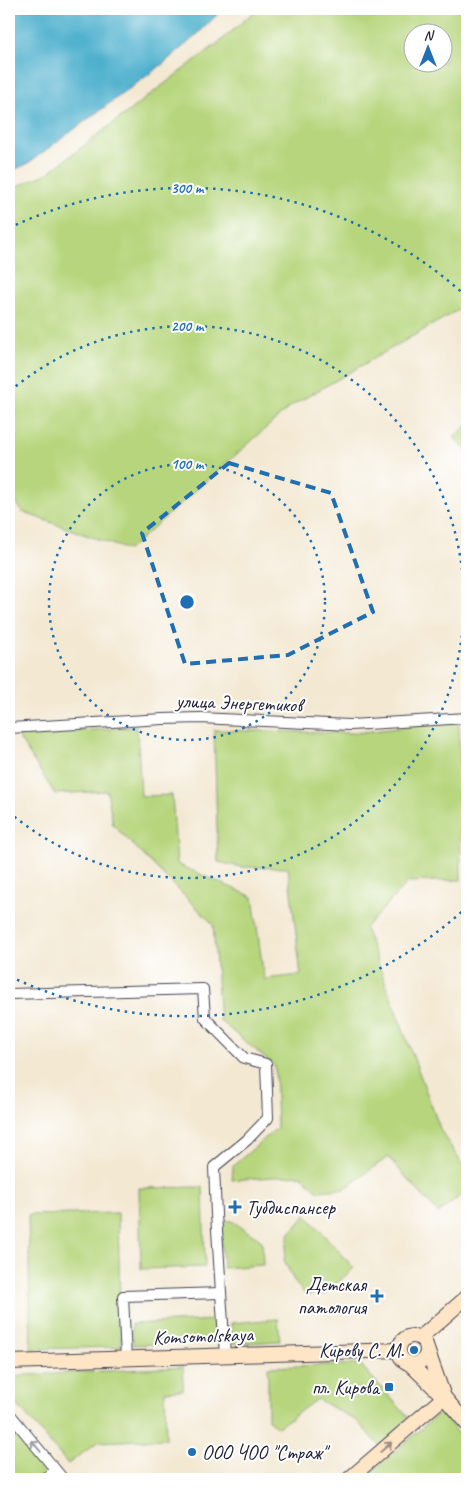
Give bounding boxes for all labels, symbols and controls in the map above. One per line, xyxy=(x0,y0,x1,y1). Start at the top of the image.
north arrow xyxy=(404,22,454,72)
text: N xyxy=(424,27,435,44)
text: 300 m xyxy=(171,179,205,198)
text: 200 m xyxy=(171,317,205,336)
text: 100 m xyxy=(171,455,205,474)
centre of rings xyxy=(178,593,196,611)
street label: улица Энергетиков xyxy=(175,688,306,718)
place label: Тубдиспансер xyxy=(246,1195,337,1220)
marker: Тубдиспансер xyxy=(228,1200,242,1214)
place label: Детская патология xyxy=(298,1272,368,1320)
marker: Детская патология xyxy=(370,1289,384,1303)
street label: Komsomolskaya xyxy=(153,1322,255,1350)
place label: Кирову С. М. xyxy=(319,1338,404,1363)
marker: Кирову С. М. xyxy=(408,1344,420,1356)
place label: пл. Кирова xyxy=(312,1375,381,1400)
marker: пл. Кирова xyxy=(383,1381,395,1393)
one-way arrow xyxy=(30,1440,41,1453)
place label: ООО ЧОО "Страж" xyxy=(202,1440,331,1465)
one-way arrow xyxy=(379,1442,392,1453)
marker: ООО ЧОО "Страж" xyxy=(186,1446,198,1458)

